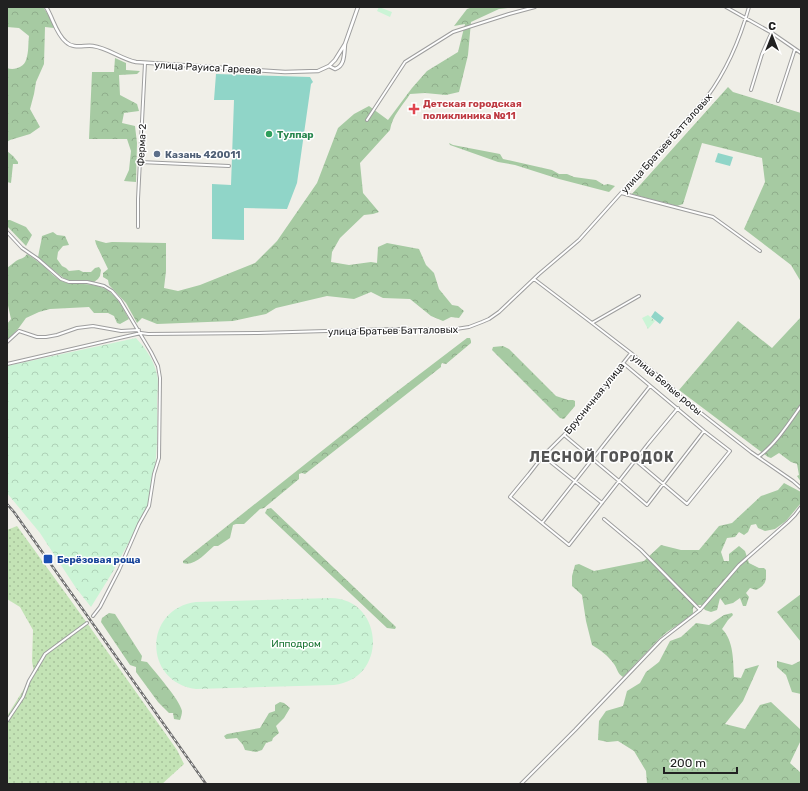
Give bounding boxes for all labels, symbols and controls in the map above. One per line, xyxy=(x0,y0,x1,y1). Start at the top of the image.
north arrow xyxy=(752,16,792,56)
text: С xyxy=(768,20,776,33)
street label: улица Рауиса Гареева xyxy=(154,59,262,77)
street label: улица Братьев Батталовых xyxy=(619,91,715,196)
place label: Детская городская поликлиника №11 xyxy=(423,98,522,122)
marker: Детская городская поликлиника №11 xyxy=(408,103,420,115)
street label: Ферма-2 xyxy=(135,123,149,167)
marker: Тулпар xyxy=(264,129,274,139)
place label: Тулпар xyxy=(277,129,314,141)
marker: Казань 420011 xyxy=(152,149,162,159)
place label: Казань 420011 xyxy=(165,149,240,161)
street label: улица Братьев Батталовых xyxy=(328,324,459,338)
street label: улица Белые росы xyxy=(629,352,704,418)
street label: Брусничная улица xyxy=(562,360,627,437)
district label: ЛЕСНОЙ ГОРОДОК xyxy=(529,448,675,466)
marker: Берёзовая роща xyxy=(42,553,54,565)
place label: Берёзовая роща xyxy=(57,554,141,566)
park label: Ипподром xyxy=(271,638,321,650)
scale bar xyxy=(664,749,737,775)
text: 200 m xyxy=(670,756,706,770)

